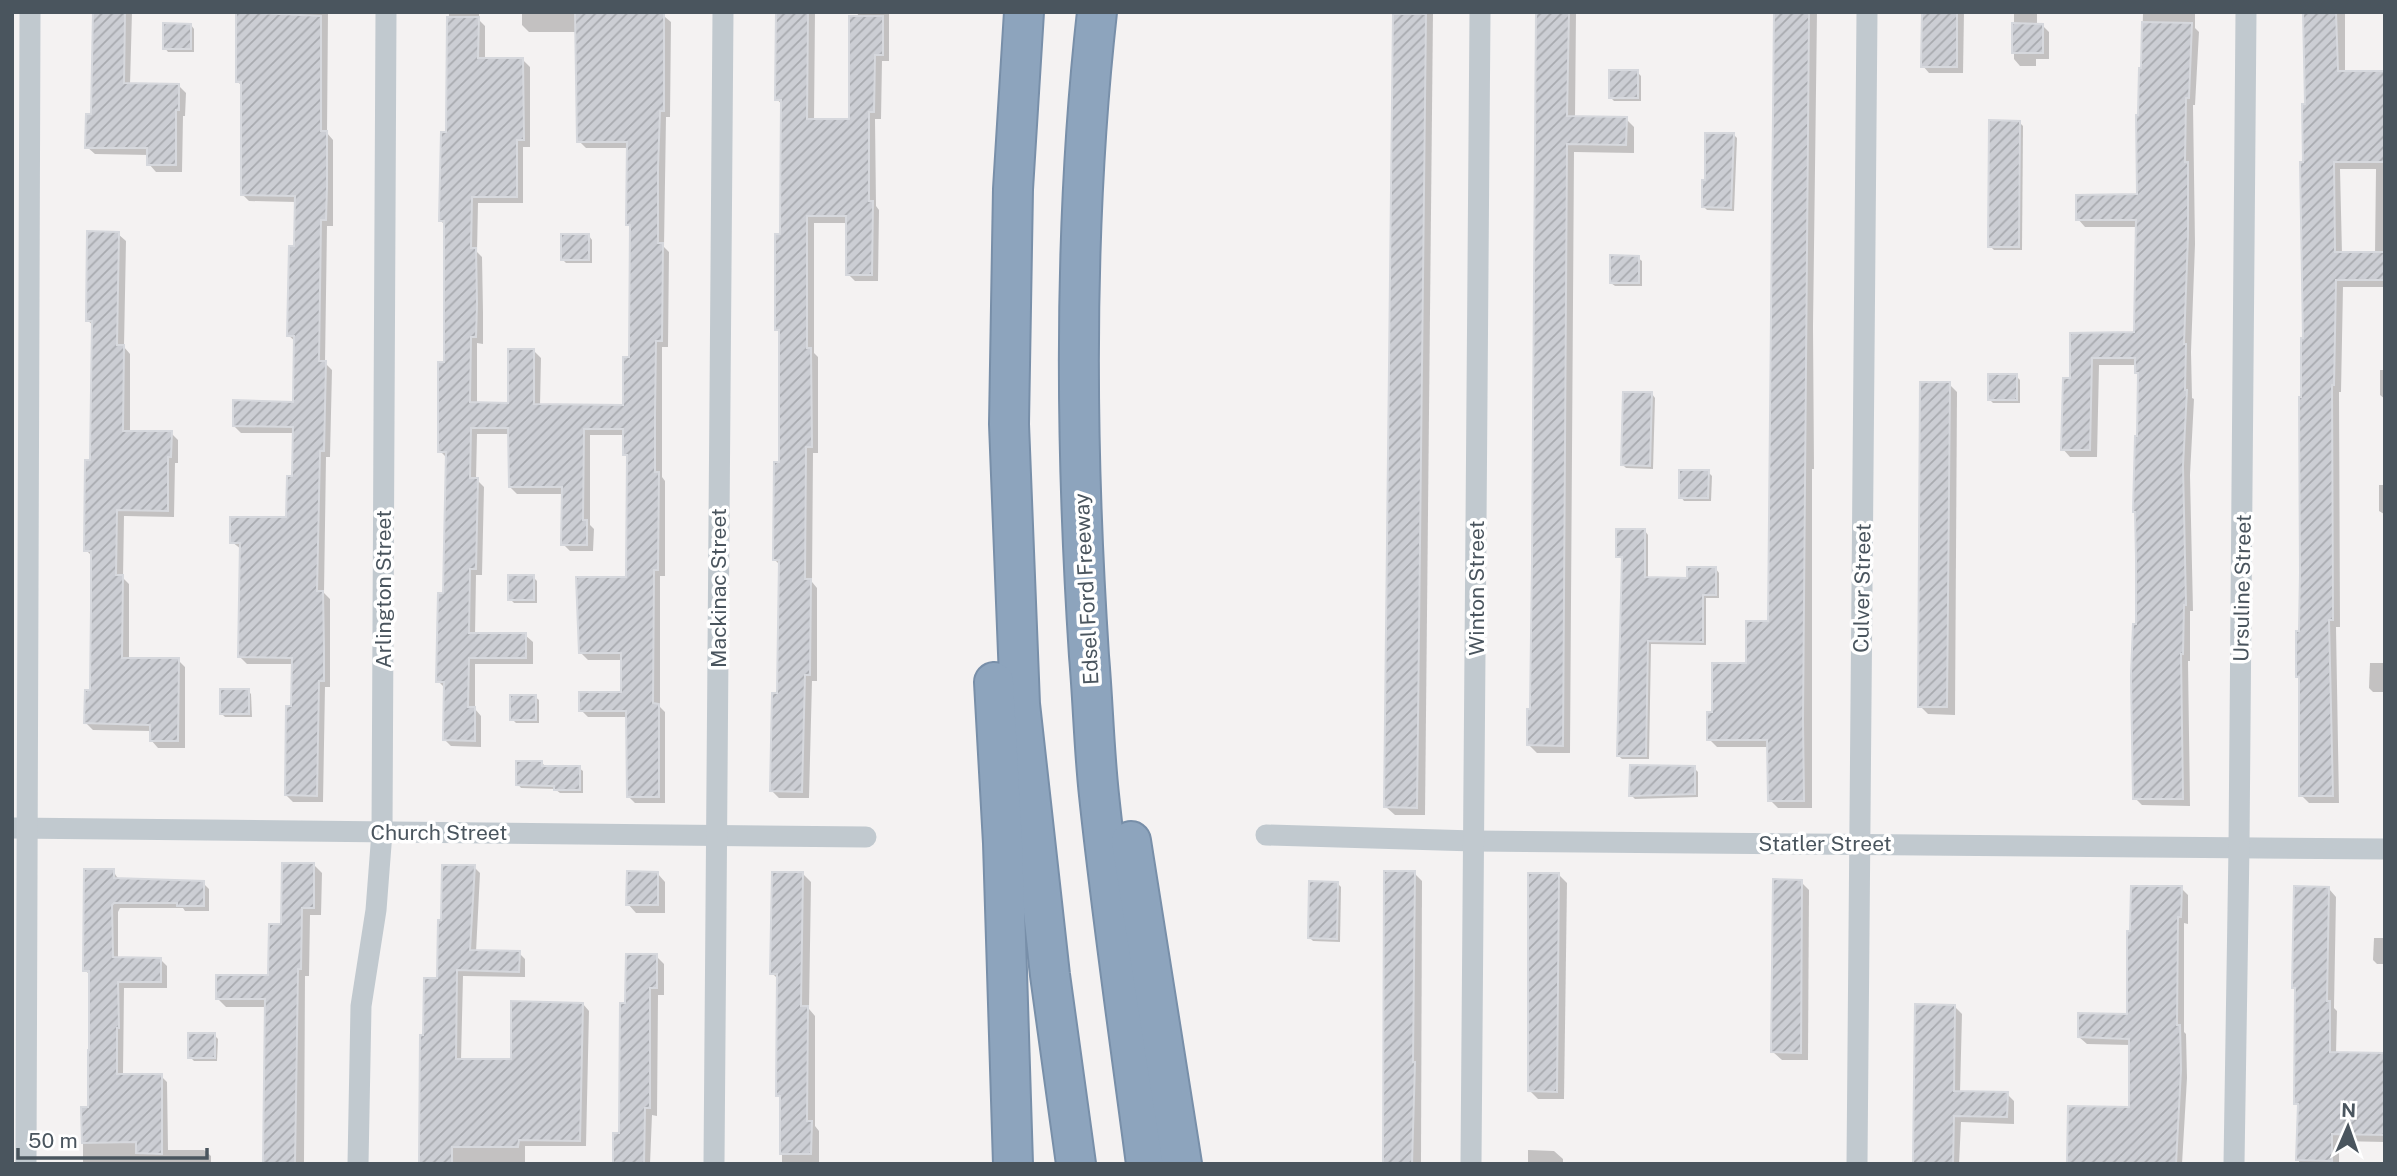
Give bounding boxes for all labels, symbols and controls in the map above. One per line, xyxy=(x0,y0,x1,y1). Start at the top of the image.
street label: Edsel Ford Freeway xyxy=(1068,493,1104,685)
street label: Mackinac Street xyxy=(706,508,731,668)
street label: Arlington Street xyxy=(371,510,396,668)
street label: Ursuline Street xyxy=(2228,514,2256,662)
street label: Winton Street xyxy=(1464,520,1489,656)
street label: Culver Street xyxy=(1848,523,1876,653)
street label: Church Street xyxy=(371,820,507,845)
street label: Statler Street xyxy=(1758,831,1892,856)
north arrow xyxy=(2313,1092,2383,1162)
text: N xyxy=(2341,1099,2356,1121)
scale bar xyxy=(18,1116,206,1160)
text: 50 m xyxy=(28,1128,78,1153)

